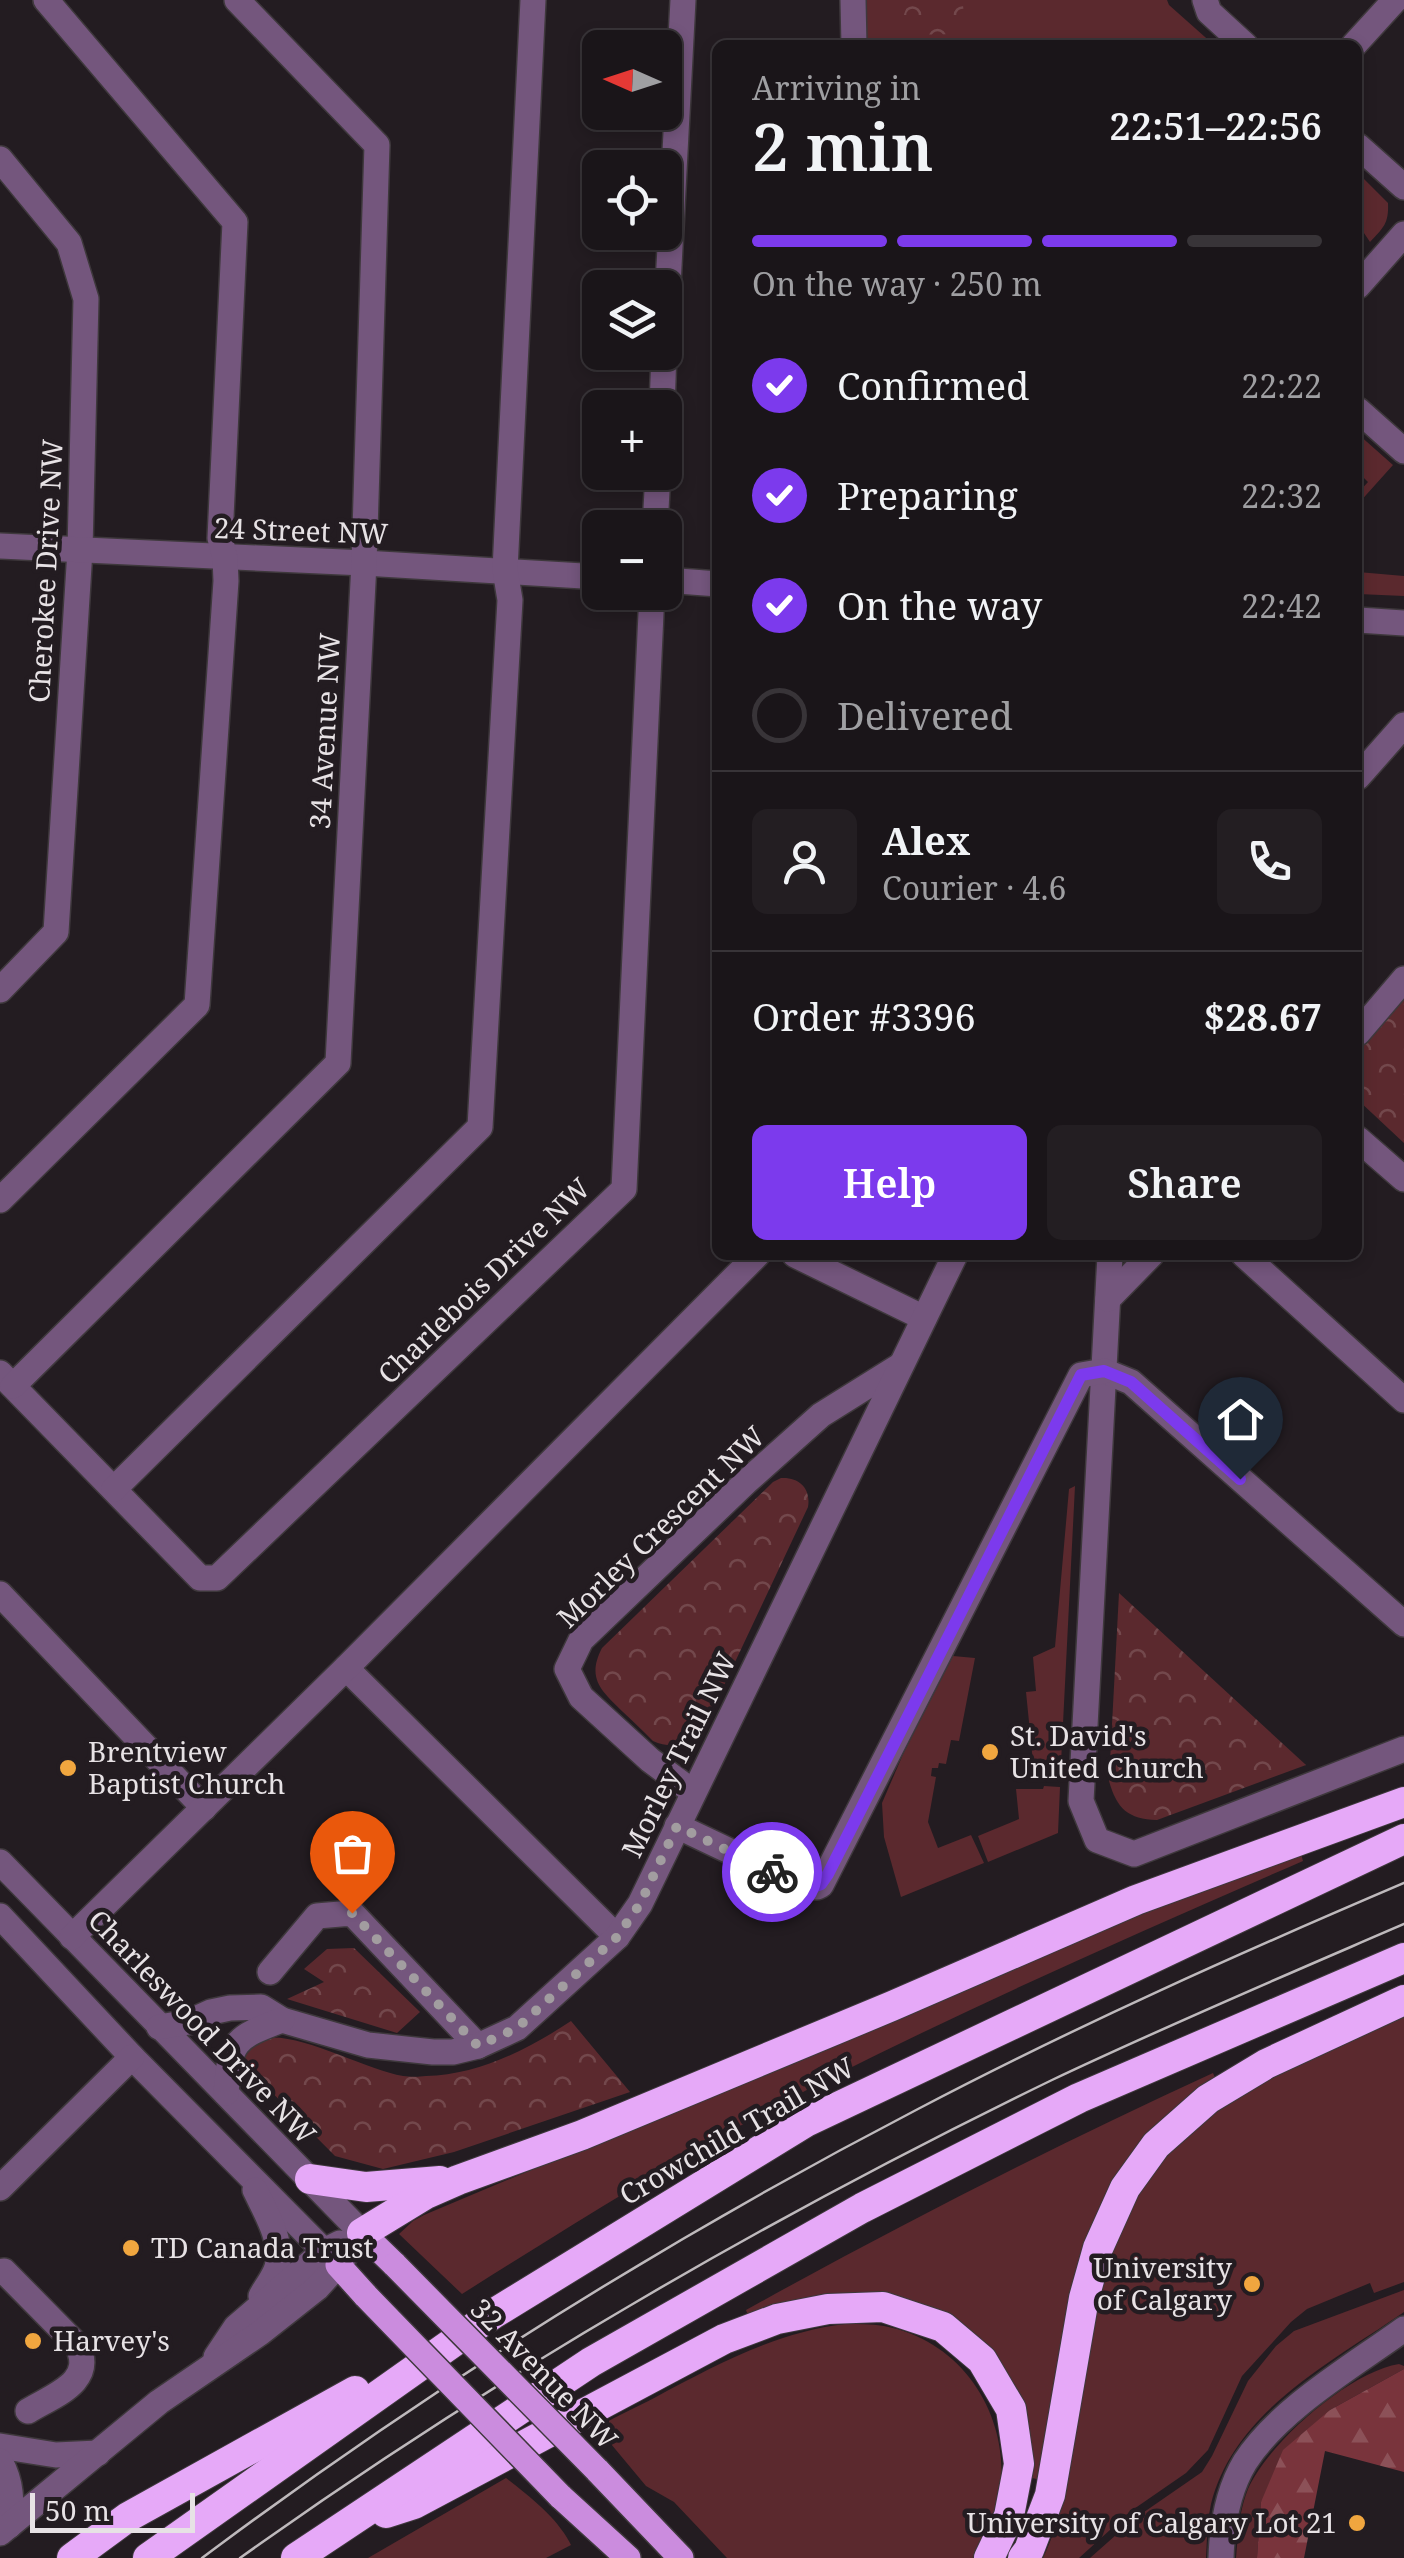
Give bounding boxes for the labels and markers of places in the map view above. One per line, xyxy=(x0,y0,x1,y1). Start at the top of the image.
pin xyxy=(1198,1377,1283,1480)
place label: St. David's United Church xyxy=(1010,1716,1204,1786)
place label: Brentview Baptist Church xyxy=(88,1732,285,1802)
marker: St. David's United Church xyxy=(979,1741,1001,1763)
marker: Brentview Baptist Church xyxy=(57,1757,79,1779)
pin xyxy=(310,1811,395,1914)
place label: TD Canada Trust xyxy=(151,2228,374,2266)
marker: TD Canada Trust xyxy=(120,2237,142,2259)
place label: University of Calgary xyxy=(1093,2248,1232,2318)
marker: University of Calgary xyxy=(1241,2273,1263,2295)
place label: Harvey's xyxy=(53,2321,170,2359)
marker: Harvey's xyxy=(22,2330,44,2352)
place label: University of Calgary Lot 21 xyxy=(966,2503,1337,2541)
marker: University of Calgary Lot 21 xyxy=(1346,2512,1368,2534)

